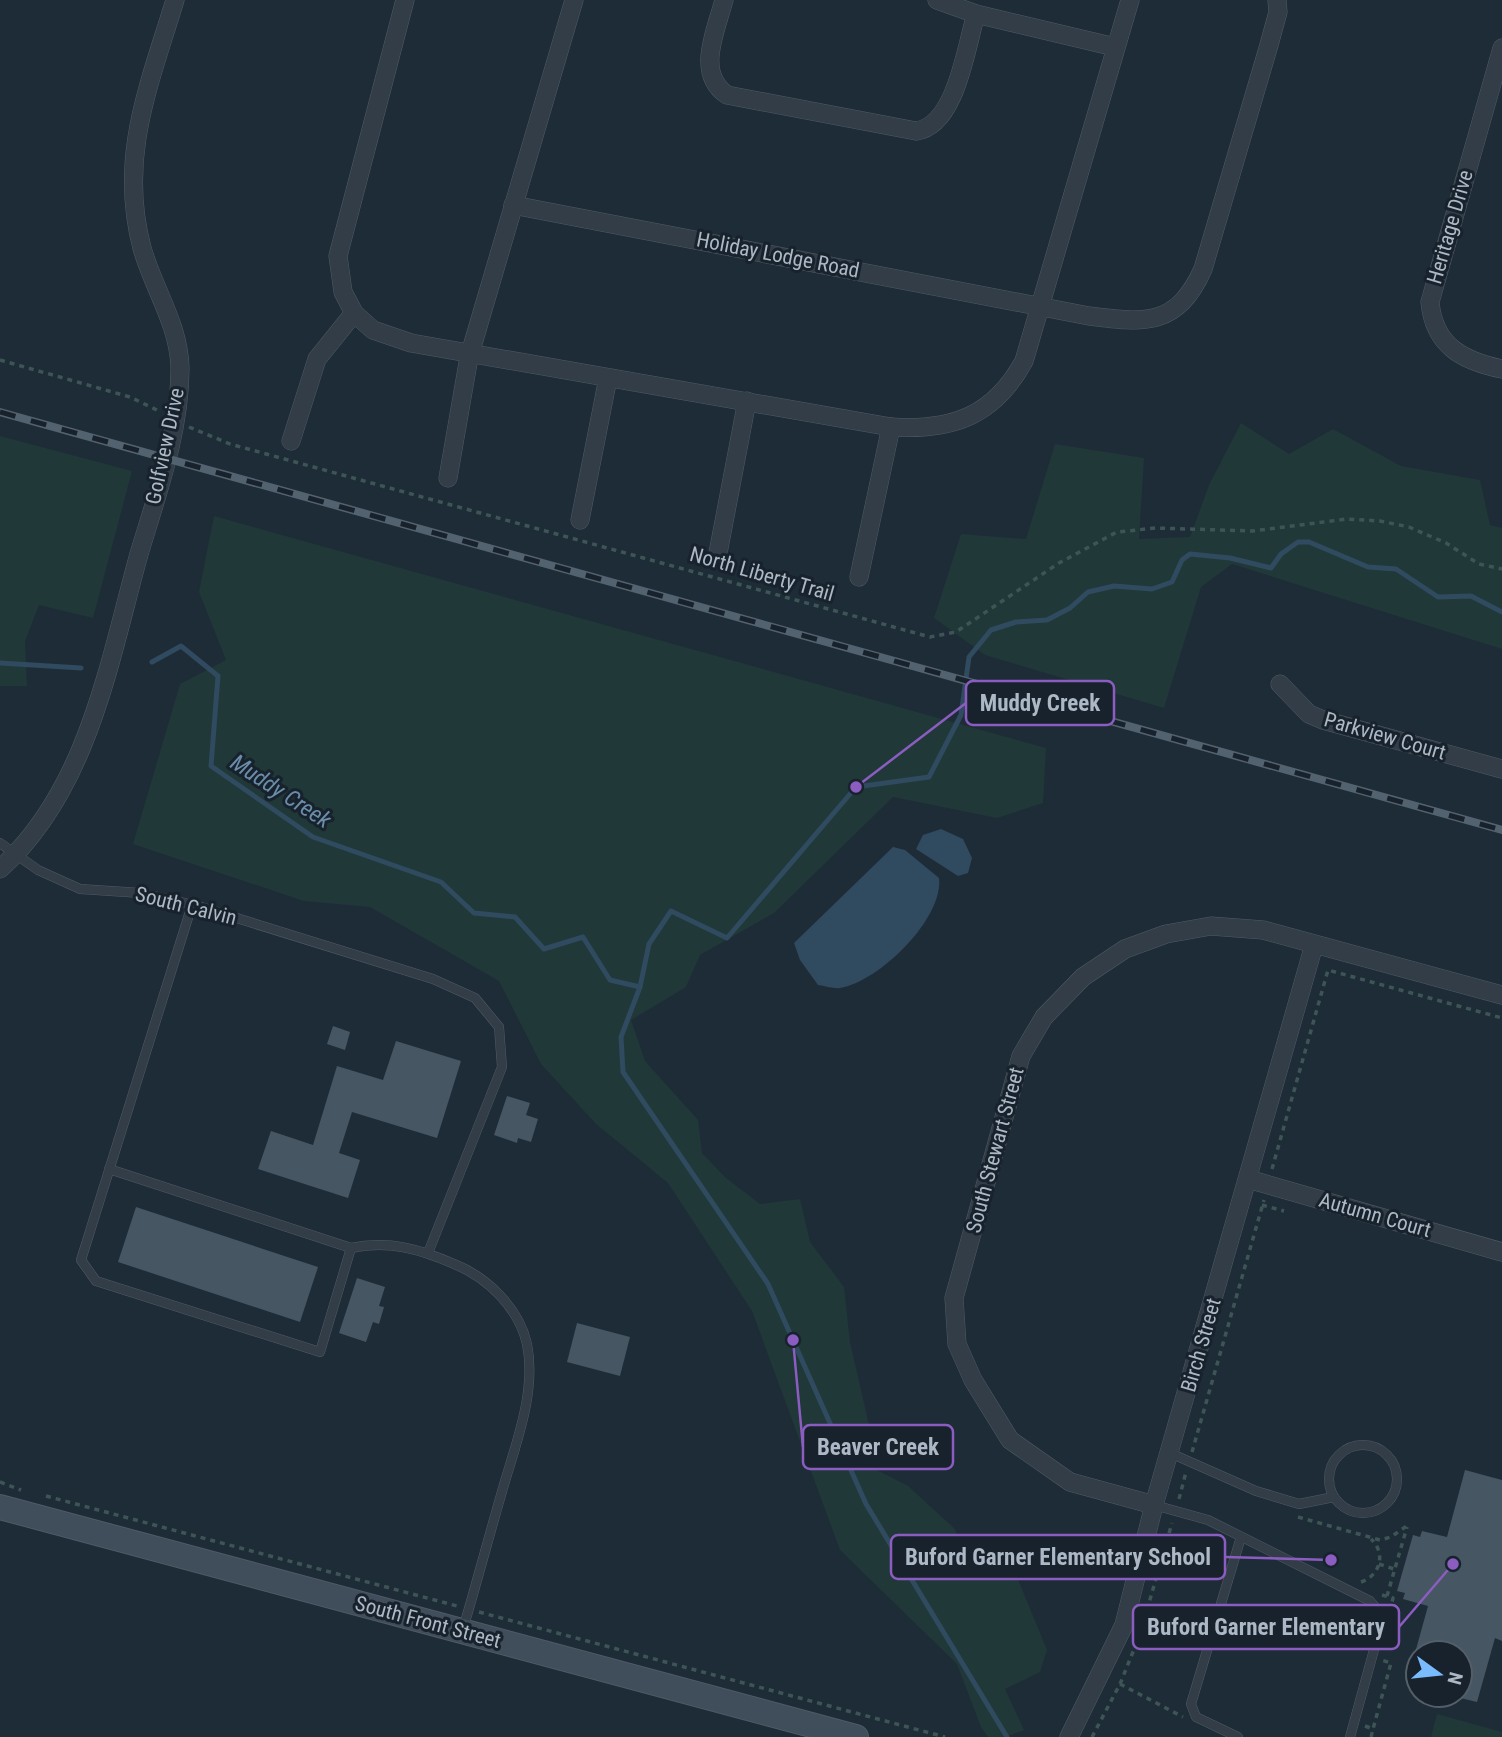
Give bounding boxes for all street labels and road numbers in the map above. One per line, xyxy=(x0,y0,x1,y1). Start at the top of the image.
street label: Heritage Drive xyxy=(1422,167,1478,287)
street label: Holiday Lodge Road xyxy=(695,227,861,283)
street label: Golfview Drive xyxy=(141,385,189,506)
street label: North Liberty Trail xyxy=(687,542,837,606)
street label: Parkview Court xyxy=(1321,707,1449,765)
street label: South Calvin xyxy=(133,882,239,930)
street label: South Stewart Street xyxy=(961,1065,1029,1235)
street label: Autumn Court xyxy=(1316,1188,1434,1242)
street label: Birch Street xyxy=(1176,1295,1226,1395)
street label: South Front Street xyxy=(353,1591,503,1653)

